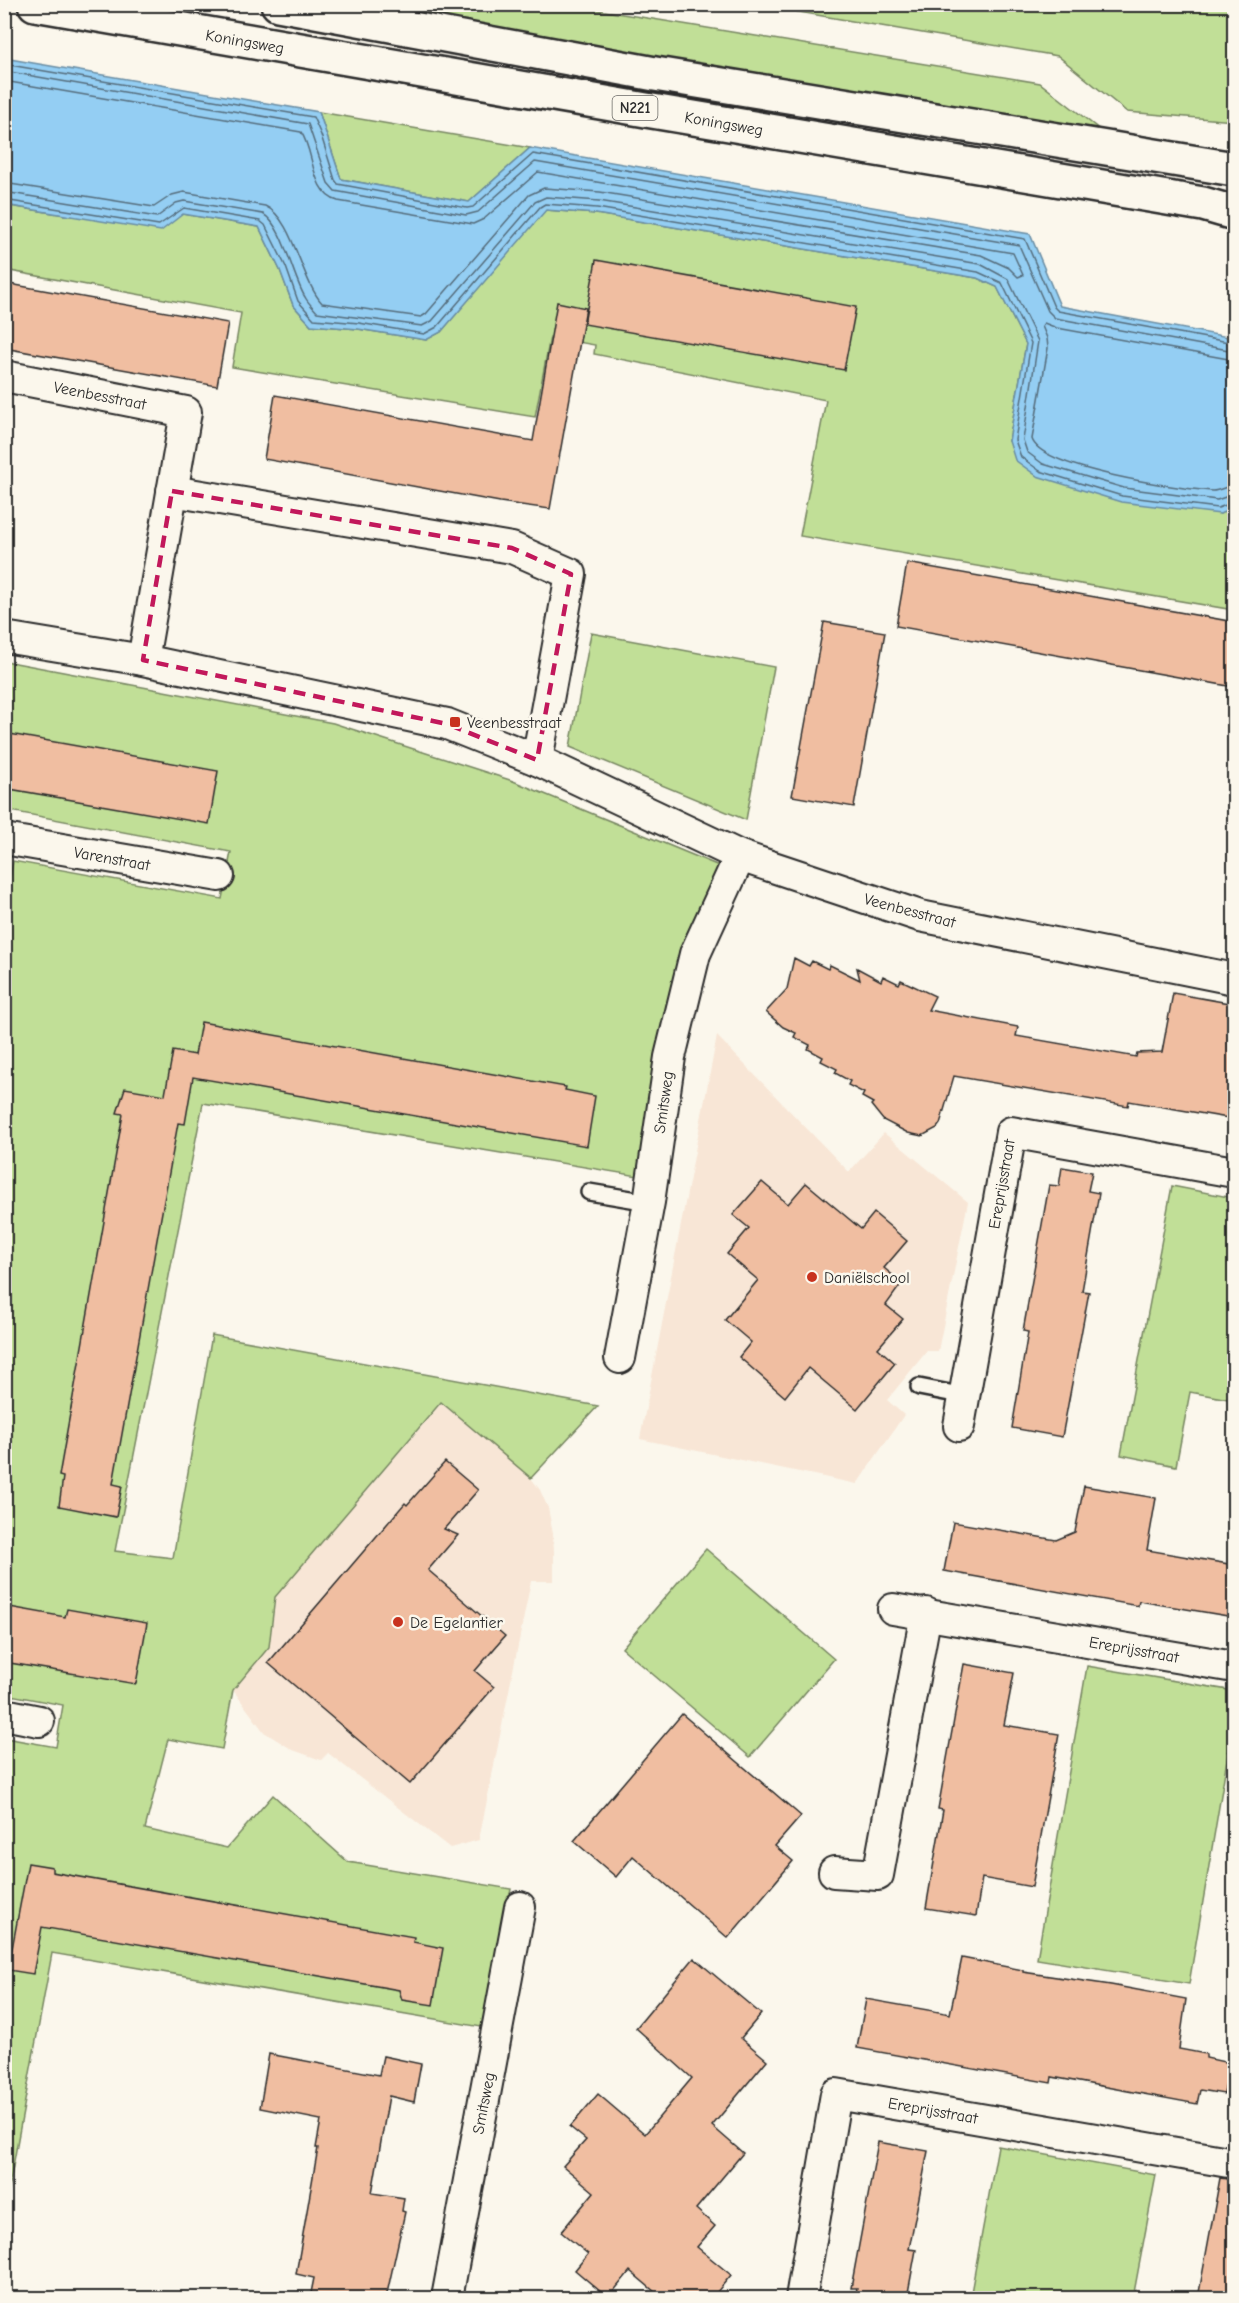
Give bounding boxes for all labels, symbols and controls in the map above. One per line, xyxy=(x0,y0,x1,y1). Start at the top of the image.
street label: Koningsweg xyxy=(204,26,286,58)
road number: N221 xyxy=(612,96,658,120)
street label: Koningsweg xyxy=(683,108,765,140)
street label: Veenbesstraat xyxy=(52,378,148,414)
place label: Veenbesstraat xyxy=(467,714,562,732)
marker: Veenbesstraat xyxy=(448,715,462,729)
street label: Varenstraat xyxy=(72,843,152,875)
street label: Veenbesstraat xyxy=(862,890,958,932)
street label: Smitsweg xyxy=(651,1070,677,1134)
street label: Ereprijsstraat xyxy=(985,1137,1019,1231)
place label: Daniëlschool xyxy=(824,1269,910,1287)
marker: Daniëlschool xyxy=(805,1270,819,1284)
place label: De Egelantier xyxy=(410,1614,503,1632)
marker: De Egelantier xyxy=(391,1615,405,1629)
street label: Ereprijsstraat xyxy=(1087,1633,1181,1667)
street label: Smitsweg xyxy=(469,2071,499,2136)
street label: Ereprijsstraat xyxy=(886,2094,980,2128)

